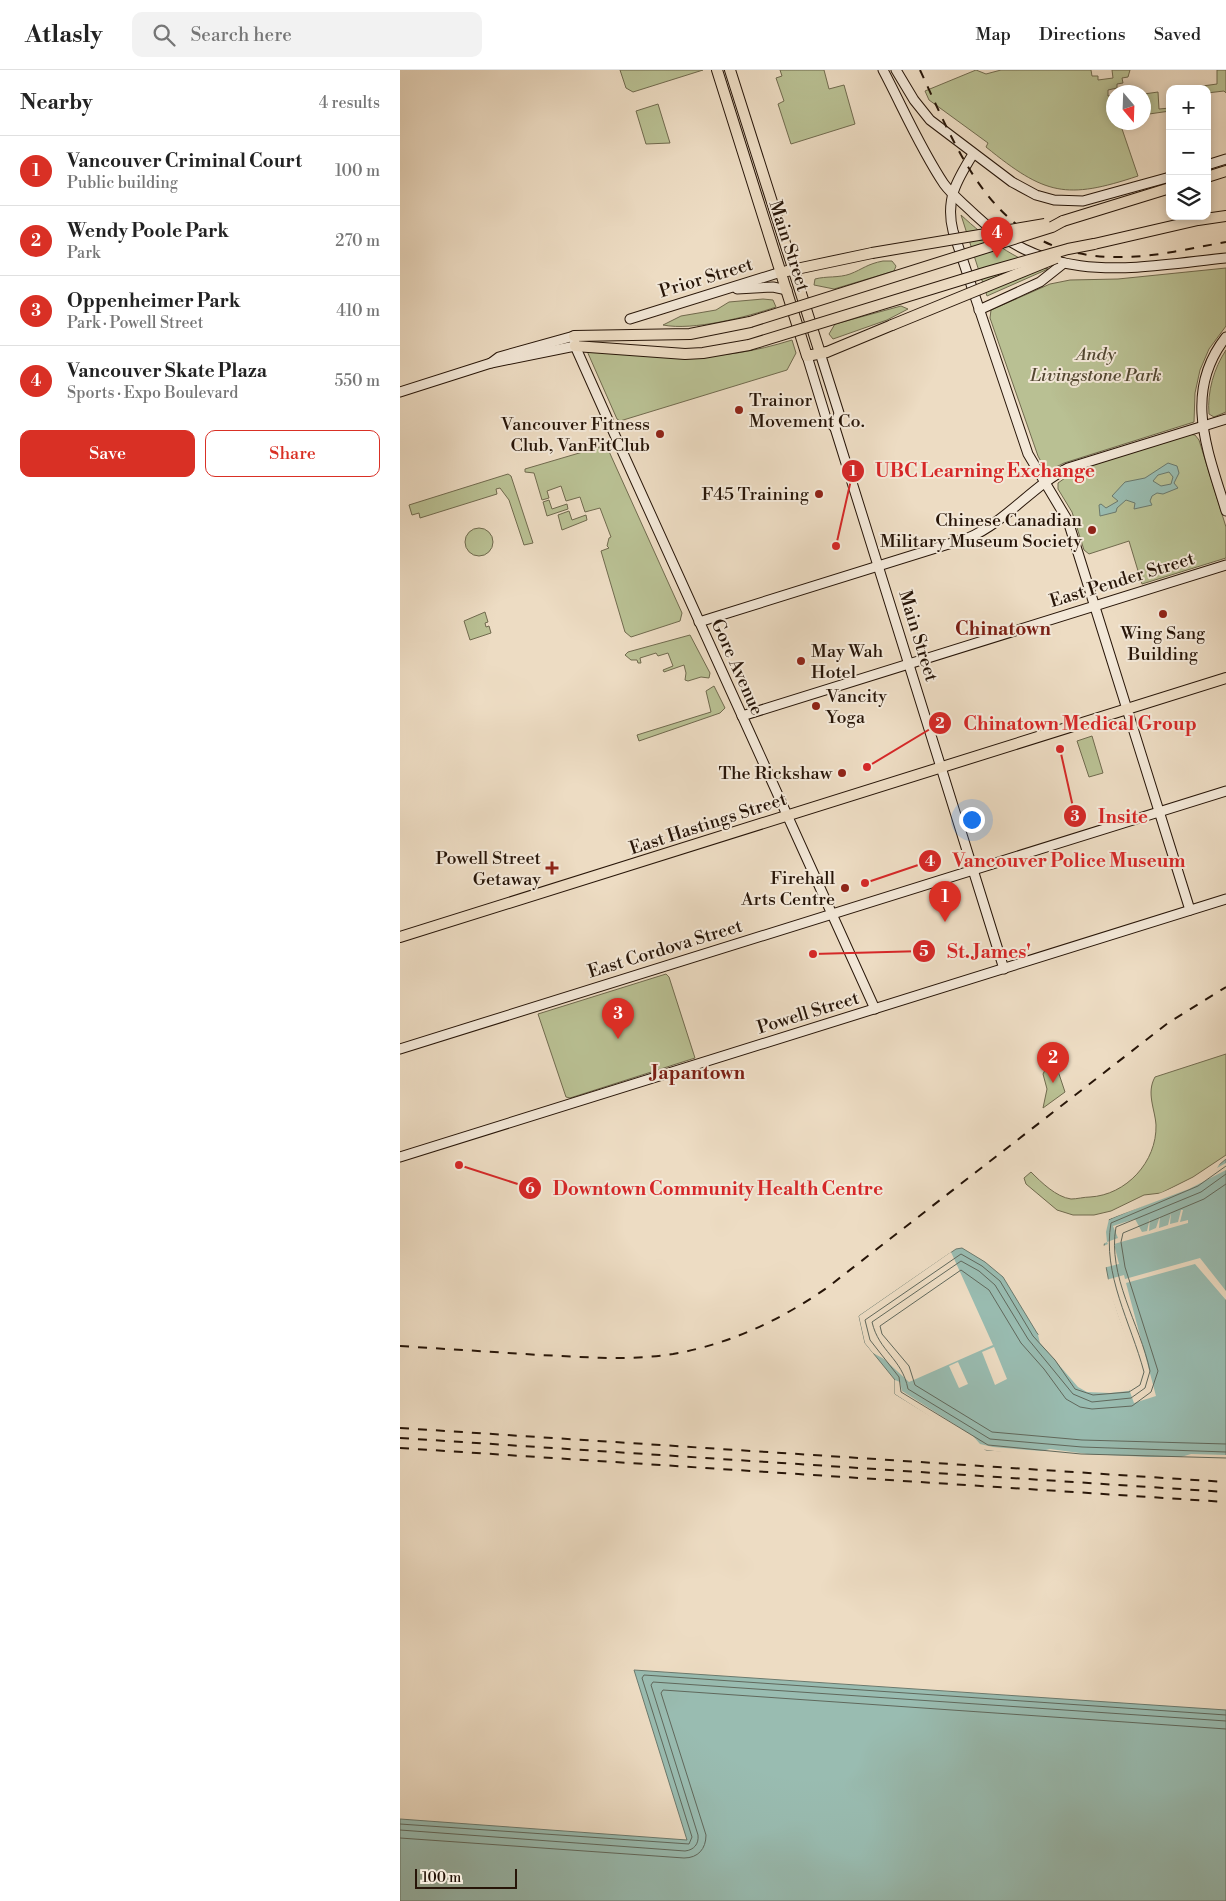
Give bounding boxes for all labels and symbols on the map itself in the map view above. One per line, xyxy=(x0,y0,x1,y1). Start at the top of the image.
north arrow xyxy=(1106,85,1151,130)
street label: Main Street xyxy=(763,198,815,295)
pin: 4 xyxy=(981,217,1013,258)
street label: Prior Street xyxy=(656,253,756,303)
park label: Andy Livingstone Park xyxy=(1029,343,1162,387)
place label: Trainor Movement Co. xyxy=(749,389,865,433)
marker: Trainor Movement Co. xyxy=(733,404,745,416)
place label: Vancouver Fitness Club, VanFitClub xyxy=(500,413,650,457)
marker: Vancouver Fitness Club, VanFitClub xyxy=(654,428,666,440)
callout: UBC Learning Exchange xyxy=(840,454,1105,488)
text: UBC Learning Exchange xyxy=(875,459,1095,483)
text: 1 xyxy=(849,462,857,481)
place label: F45 Training xyxy=(701,483,810,506)
marker: F45 Training xyxy=(813,488,825,500)
place label: Chinese Canadian Military Museum Society xyxy=(880,509,1082,553)
marker: Chinese Canadian Military Museum Society xyxy=(1086,524,1098,536)
street label: East Pender Street xyxy=(1047,547,1198,613)
street label: Main Street xyxy=(893,588,943,685)
marker: Wing Sang Building xyxy=(1157,608,1169,620)
street label: Gore Avenue xyxy=(706,615,768,719)
district label: Chinatown xyxy=(955,617,1051,641)
place label: Wing Sang Building xyxy=(1120,622,1206,666)
place label: May Wah Hotel xyxy=(811,640,884,684)
marker: May Wah Hotel xyxy=(795,655,807,667)
place label: Vancity Yoga xyxy=(825,685,887,729)
marker: Vancity Yoga xyxy=(810,700,822,712)
callout: Chinatown Medical Group xyxy=(928,706,1206,740)
text: Chinatown Medical Group xyxy=(963,712,1197,736)
text: 2 xyxy=(935,714,945,733)
place label: The Rickshaw xyxy=(719,762,833,785)
marker: The Rickshaw xyxy=(836,767,848,779)
street label: East Hastings Street xyxy=(626,788,790,860)
callout: Insite xyxy=(1063,799,1158,833)
text: Insite xyxy=(1098,805,1148,829)
your location xyxy=(959,807,985,833)
text: 3 xyxy=(1070,807,1080,826)
callout: Vancouver Police Museum xyxy=(918,844,1196,878)
place label: Powell Street Getaway xyxy=(435,847,542,891)
text: Vancouver Police Museum xyxy=(951,849,1186,873)
text: 4 xyxy=(925,852,935,871)
marker: Powell Street Getaway xyxy=(545,861,559,875)
place label: Firehall Arts Centre xyxy=(740,867,836,911)
pin: 1 xyxy=(929,881,961,922)
marker: Firehall Arts Centre xyxy=(839,882,851,894)
street label: East Cordova Street xyxy=(585,914,746,983)
callout: St. James' xyxy=(912,934,1041,968)
text: St. James' xyxy=(947,940,1031,964)
text: 5 xyxy=(919,942,929,961)
street label: Powell Street xyxy=(754,986,862,1039)
pin: 3 xyxy=(602,998,634,1039)
pin: 2 xyxy=(1037,1042,1069,1083)
district label: Japantown xyxy=(648,1061,745,1085)
callout: Downtown Community Health Centre xyxy=(517,1171,893,1205)
text: Downtown Community Health Centre xyxy=(553,1177,883,1201)
text: 6 xyxy=(525,1179,535,1198)
scale bar xyxy=(415,1866,518,1889)

